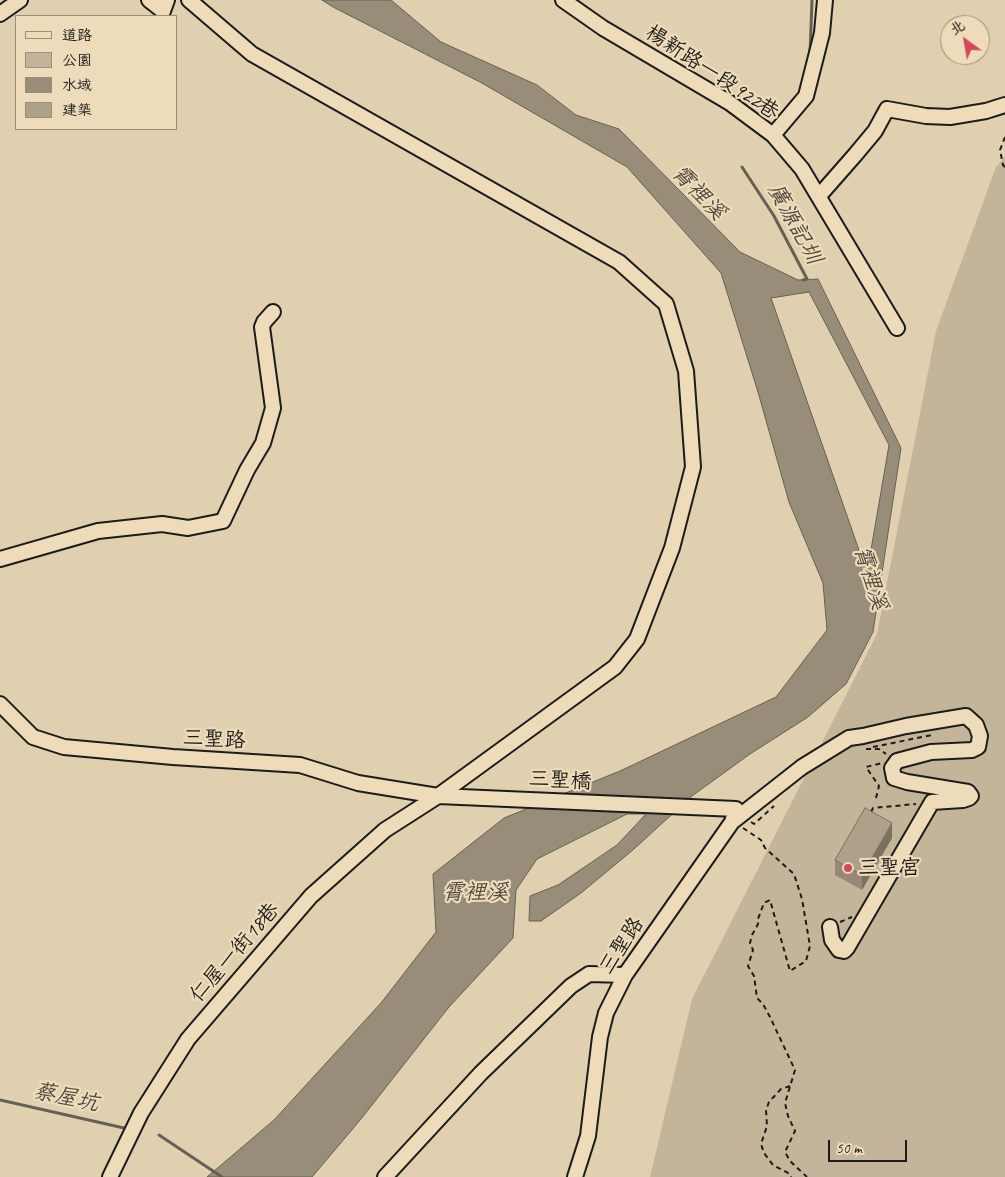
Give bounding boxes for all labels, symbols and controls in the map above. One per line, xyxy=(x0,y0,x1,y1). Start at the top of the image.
legend xyxy=(15,15,178,130)
north arrow xyxy=(940,15,990,65)
text: 北 xyxy=(947,17,968,39)
street label: 楊新路一段922巷 xyxy=(640,20,784,126)
text: 道路 xyxy=(62,26,92,45)
text: 公園 xyxy=(62,51,92,70)
text: 水域 xyxy=(62,76,92,95)
text: 建築 xyxy=(62,101,92,120)
water label: 霄裡溪 xyxy=(666,160,730,226)
water label: 廣源記圳 xyxy=(761,179,827,269)
water label: 霄裡溪 xyxy=(848,543,892,613)
street label: 三聖路 xyxy=(182,726,246,754)
street label: 三聖橋 xyxy=(528,767,592,795)
place label: 三聖宮 xyxy=(858,855,921,881)
marker: 三聖宮 xyxy=(842,862,854,874)
water label: 霄裡溪 xyxy=(442,880,508,906)
street label: 仁屋一街18巷 xyxy=(185,898,285,1008)
street label: 三聖路 xyxy=(594,913,650,979)
water label: 蔡屋坑 xyxy=(31,1078,101,1118)
scale bar xyxy=(830,1130,909,1162)
text: 50 m xyxy=(836,1139,862,1158)

